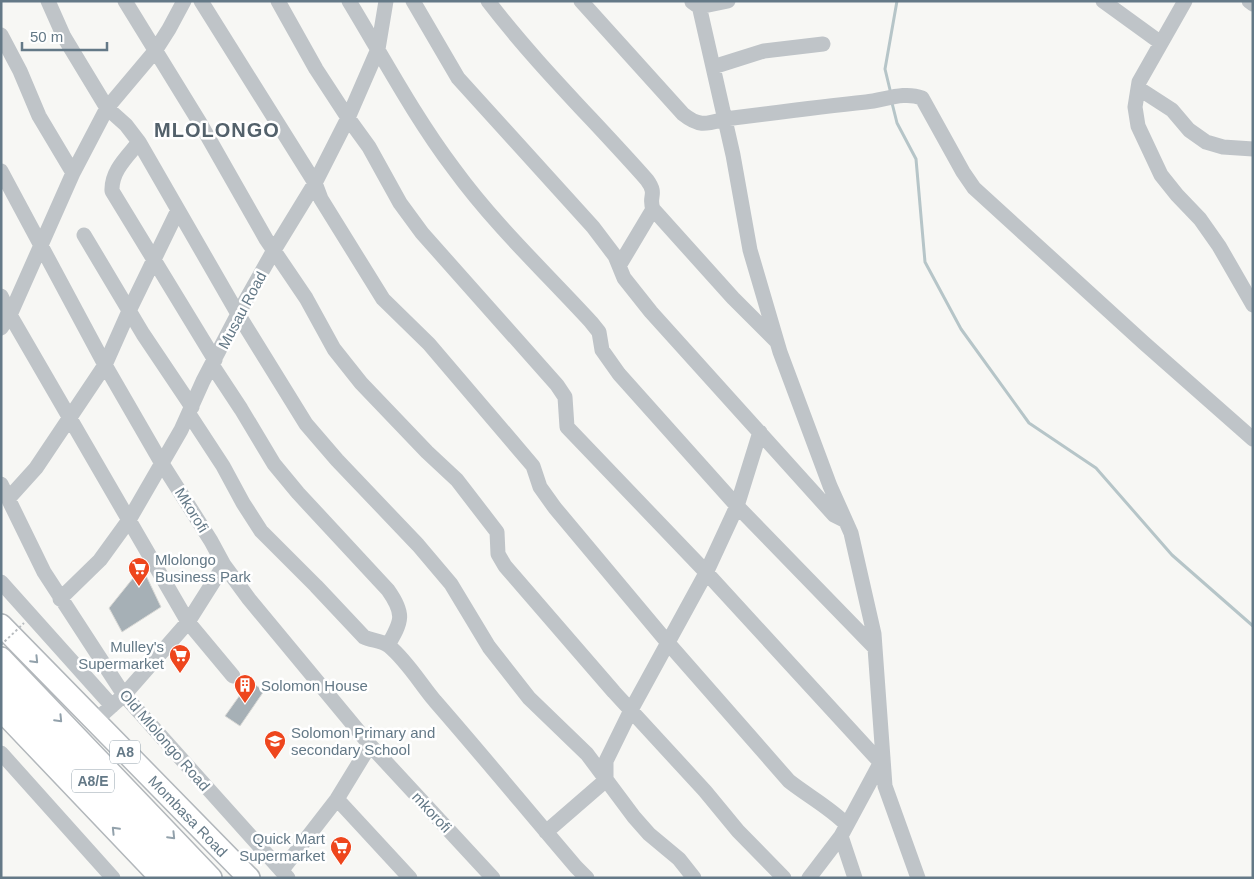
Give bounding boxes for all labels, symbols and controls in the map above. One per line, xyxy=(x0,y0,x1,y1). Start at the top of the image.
scale bar xyxy=(22,20,108,52)
text: 50 m xyxy=(30,28,63,45)
district label: MLOLONGO xyxy=(154,119,280,141)
street label: Musau Road xyxy=(215,268,269,352)
street label: Mkorofi xyxy=(172,485,212,535)
place label: Mlolongo Business Park xyxy=(155,551,251,585)
supermarket icon: Mlolongo Business Park xyxy=(127,556,151,587)
place label: Mulley's Supermarket xyxy=(78,638,165,672)
supermarket icon: Mulley's Supermarket xyxy=(168,643,192,674)
one-way arrow xyxy=(29,654,38,663)
building icon: Solomon House xyxy=(233,673,257,704)
place label: Solomon House xyxy=(261,677,368,694)
street label: Old Mlolongo Road xyxy=(116,686,214,794)
one-way arrow xyxy=(53,713,62,722)
place label: Solomon Primary and secondary School xyxy=(291,724,435,758)
school or university icon: Solomon Primary and secondary School xyxy=(263,729,287,760)
road number: A8 xyxy=(110,740,140,764)
road number: A8/E xyxy=(72,769,114,792)
street label: Mombasa Road xyxy=(145,772,231,860)
street label: mkorofi xyxy=(409,788,455,836)
one-way arrow xyxy=(112,826,121,835)
place label: Quick Mart Supermarket xyxy=(239,830,326,864)
one-way arrow xyxy=(166,831,175,840)
supermarket icon: Quick Mart Supermarket xyxy=(329,835,353,866)

